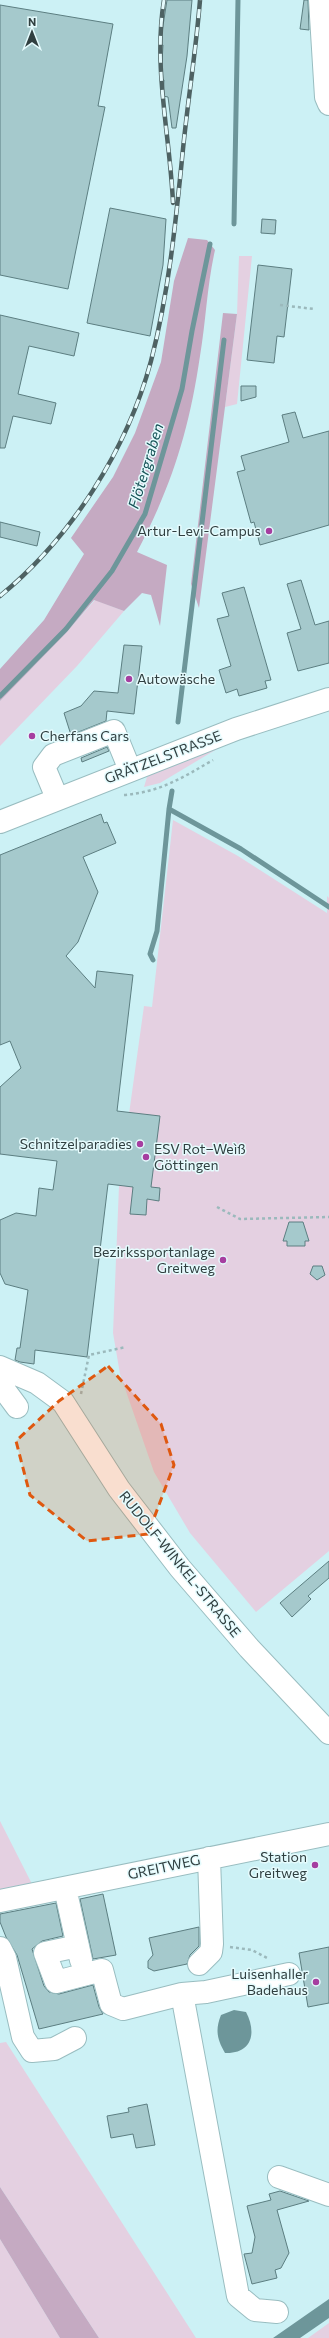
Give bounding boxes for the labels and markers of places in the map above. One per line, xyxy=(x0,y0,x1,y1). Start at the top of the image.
place label: Artur-Levi-Campus xyxy=(137,522,261,539)
marker: Artur-Levi-Campus xyxy=(264,526,274,536)
place label: Autowäsche xyxy=(137,670,215,687)
marker: Autowäsche xyxy=(124,674,134,684)
place label: Cherfans Cars xyxy=(40,727,129,744)
marker: Cherfans Cars xyxy=(27,731,37,741)
place label: Schnitzelparadies xyxy=(20,1135,132,1152)
marker: Schnitzelparadies xyxy=(135,1139,145,1149)
place label: ESV Rot–Weìß Göttingen xyxy=(154,1140,246,1173)
marker: ESV Rot–Weìß Göttingen xyxy=(141,1152,151,1162)
place label: Bezirkssportanlage Greitweg xyxy=(93,1243,215,1276)
marker: Bezirkssportanlage Greitweg xyxy=(218,1255,228,1265)
place label: Station Greitweg xyxy=(249,1848,307,1881)
marker: Station Greitweg xyxy=(310,1860,320,1870)
place label: Luisenhaller Badehaus xyxy=(231,1965,308,1998)
marker: Luisenhaller Badehaus xyxy=(311,1977,321,1987)

